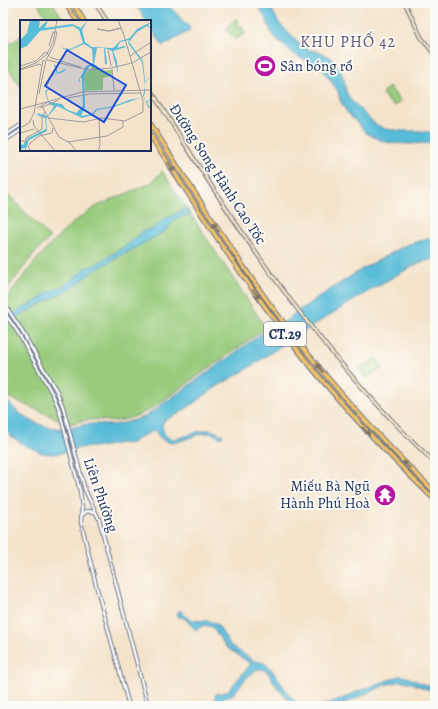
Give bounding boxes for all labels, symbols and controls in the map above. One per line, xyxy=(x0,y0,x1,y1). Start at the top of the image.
inset map xyxy=(20,20,151,151)
district label: KHU PHỐ 42 xyxy=(300,31,396,53)
sports icon: Sân bóng rổ xyxy=(252,53,278,79)
place label: Sân bóng rổ xyxy=(280,56,353,76)
street label: Đường Song Hành Cao Tốc xyxy=(165,100,271,248)
one-way arrow xyxy=(167,162,175,173)
one-way arrow xyxy=(213,221,220,233)
one-way arrow xyxy=(252,289,260,300)
road number: CT.29 xyxy=(264,322,306,346)
one-way arrow xyxy=(315,362,324,373)
one-way arrow xyxy=(362,426,371,436)
street label: Liên Phường xyxy=(79,455,123,535)
one-way arrow xyxy=(402,460,412,470)
place label: Miếu Bà Ngũ Hành Phú Hoà xyxy=(280,476,371,513)
temple icon: Miếu Bà Ngũ Hành Phú Hoà xyxy=(372,482,398,508)

